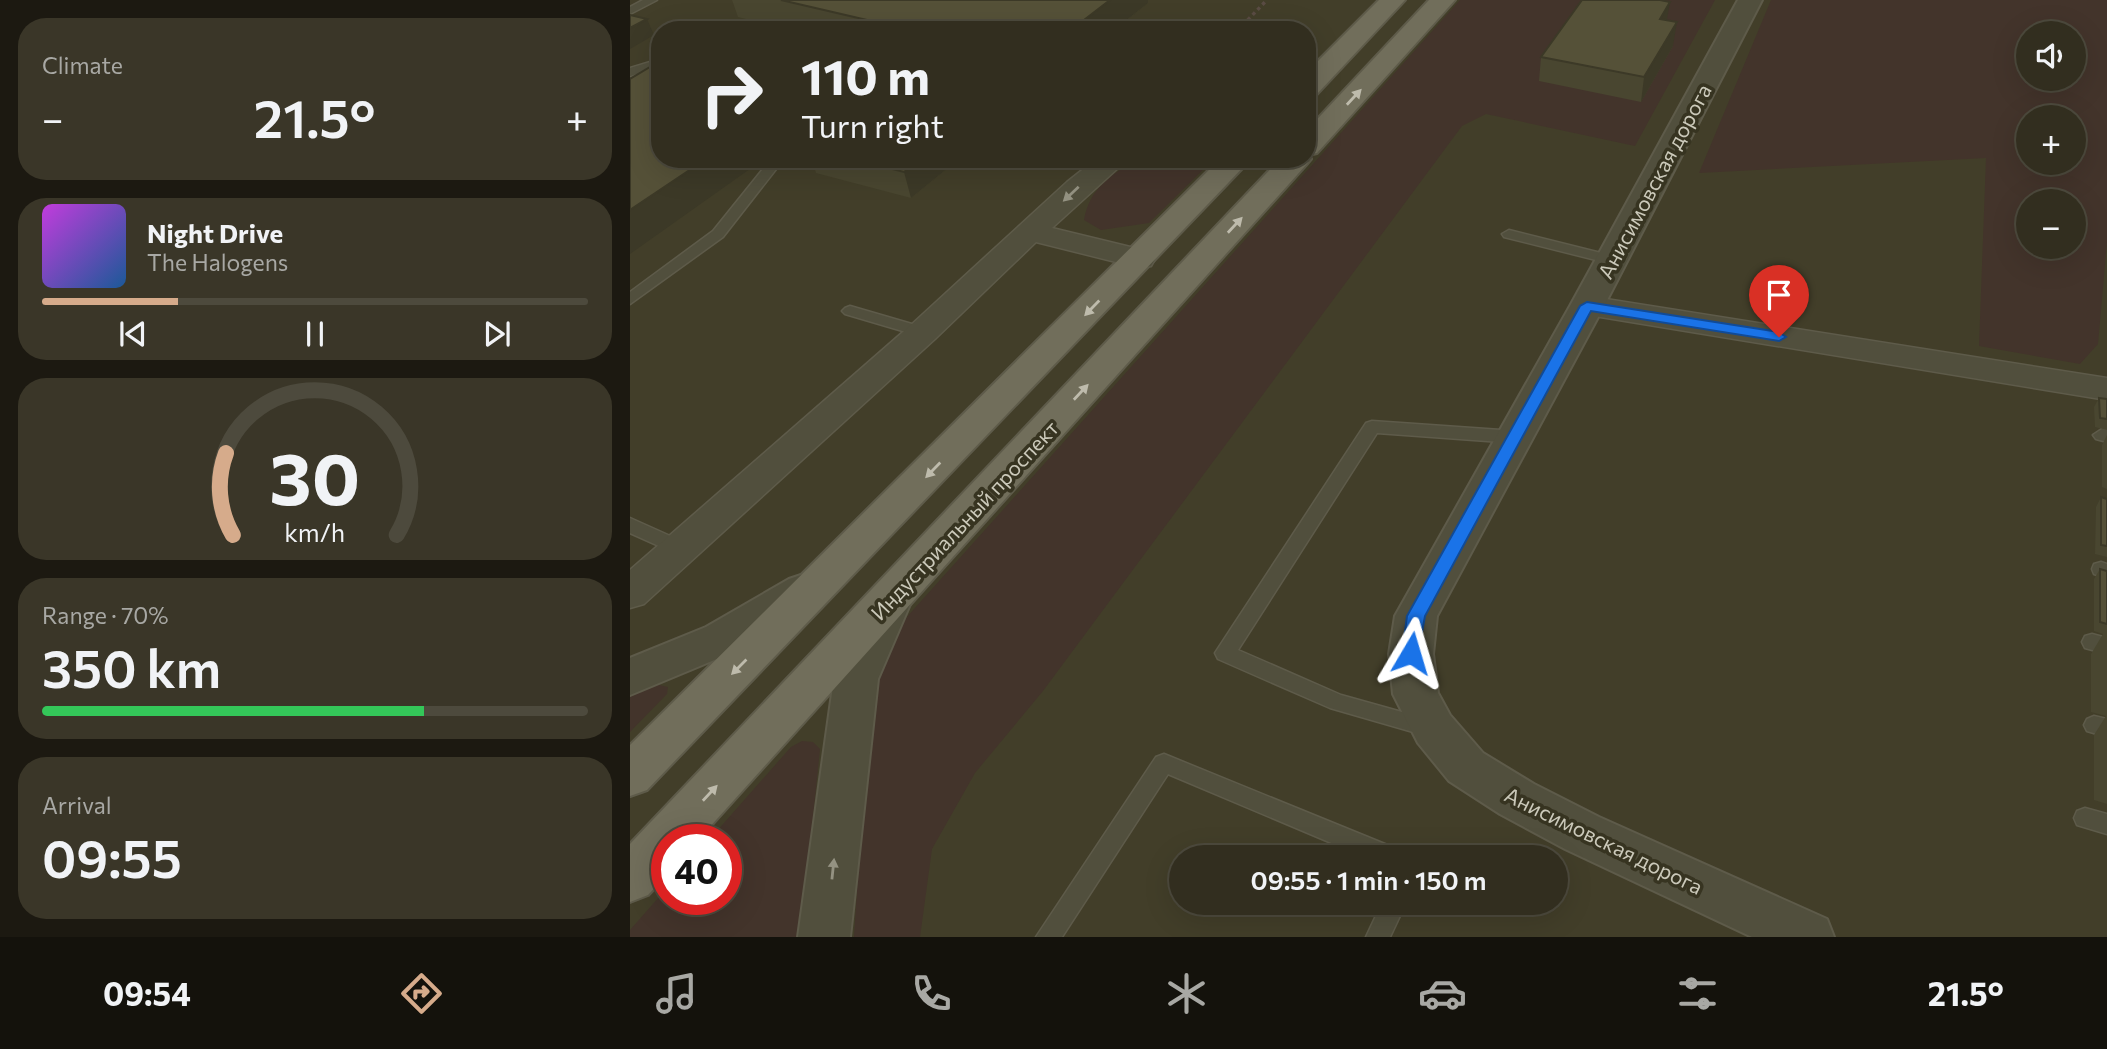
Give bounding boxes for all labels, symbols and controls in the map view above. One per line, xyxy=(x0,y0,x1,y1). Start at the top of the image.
map controls xyxy=(2016,21,2086,259)
button: sound xyxy=(2016,21,2086,91)
text: 110 m xyxy=(801,45,930,105)
icon: right xyxy=(686,49,777,140)
text: Climate xyxy=(42,51,123,79)
street label: Анисимовская дорога xyxy=(1592,79,1716,283)
text: 21.5° xyxy=(254,85,375,149)
one-way arrow xyxy=(1345,89,1361,106)
text: − xyxy=(42,94,64,141)
text: + xyxy=(566,94,588,141)
text: Turn right xyxy=(801,105,944,145)
button: + xyxy=(2016,105,2086,175)
one-way arrow xyxy=(1063,185,1080,201)
button: − xyxy=(2016,189,2086,259)
text: Night Drive xyxy=(147,217,283,248)
one-way arrow xyxy=(1227,217,1243,234)
text: The Halogens xyxy=(147,248,288,276)
pin xyxy=(1749,265,1809,337)
icon: arrive xyxy=(1760,276,1798,314)
one-way arrow xyxy=(1084,299,1101,316)
icon: previous xyxy=(114,315,152,353)
icon: pause xyxy=(296,315,334,353)
icon: next xyxy=(478,315,516,353)
one-way arrow xyxy=(1073,383,1089,401)
street label: Индустриальный проспект xyxy=(865,415,1063,625)
text: 30 xyxy=(270,431,360,520)
one-way arrow xyxy=(925,462,942,479)
text: km/h xyxy=(285,516,345,546)
text: Range · 70% xyxy=(42,601,169,629)
position arrow xyxy=(1374,616,1448,690)
text: 350 km xyxy=(42,635,221,699)
one-way arrow xyxy=(731,659,747,675)
street label: Анисимовская дорога xyxy=(1501,781,1707,899)
one-way arrow xyxy=(702,784,718,802)
text: Arrival xyxy=(42,791,112,819)
speed limit sign: 40 xyxy=(651,824,742,915)
text: 09:55 xyxy=(42,825,182,889)
one-way arrow xyxy=(827,858,838,880)
text: 09:55 · 1 min · 150 m xyxy=(1251,864,1486,895)
icon: directions xyxy=(397,969,446,1018)
icon: music xyxy=(652,969,701,1018)
icon: phone xyxy=(907,969,956,1018)
icon: climate xyxy=(1162,969,1211,1018)
icon: car xyxy=(1418,969,1467,1018)
icon: filters xyxy=(1673,969,1722,1018)
text: 09:54 xyxy=(103,973,191,1013)
text: 21.5° xyxy=(1928,973,2004,1013)

